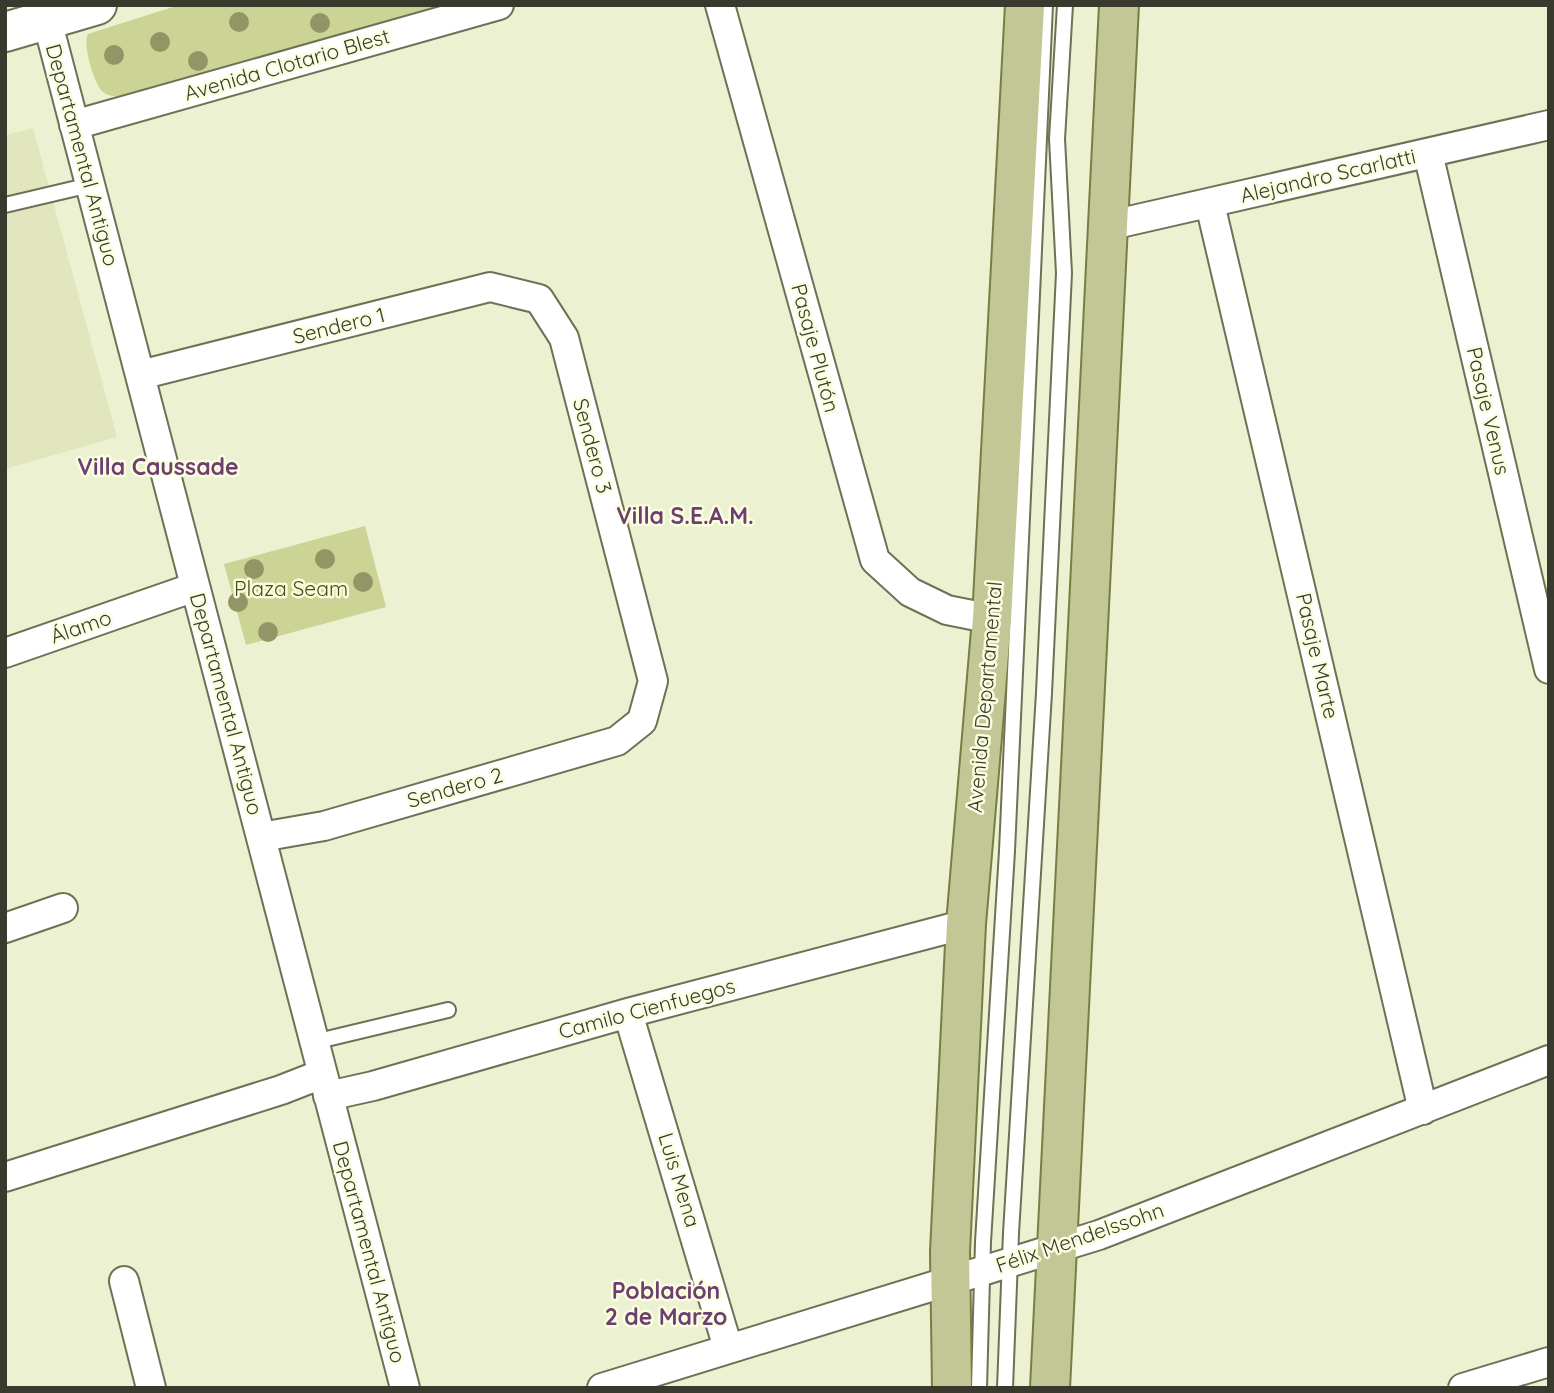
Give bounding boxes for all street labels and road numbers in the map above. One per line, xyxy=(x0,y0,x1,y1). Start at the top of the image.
street label: Avenida Clotario Blest xyxy=(181,22,392,106)
street label: Departamental Antiguo xyxy=(41,41,125,269)
street label: Alejandro Scarlatti xyxy=(1238,142,1418,208)
street label: Pasaje Plutón xyxy=(786,280,846,415)
street label: Sendero 1 xyxy=(290,301,388,349)
street label: Pasaje Venus xyxy=(1462,344,1516,477)
street label: Sendero 3 xyxy=(568,395,618,496)
street label: Avenida Departamental xyxy=(961,580,1007,814)
street label: Departamental Antiguo xyxy=(185,590,269,818)
street label: Pasaje Marte xyxy=(1291,590,1345,721)
street label: Álamo xyxy=(47,604,115,649)
street label: Sendero 2 xyxy=(404,761,505,813)
street label: Camilo Cienfuegos xyxy=(556,972,738,1044)
street label: Luis Mena xyxy=(653,1129,707,1230)
street label: Departamental Antiguo xyxy=(328,1138,412,1366)
street label: Félix Mendelssohn xyxy=(992,1196,1167,1278)

